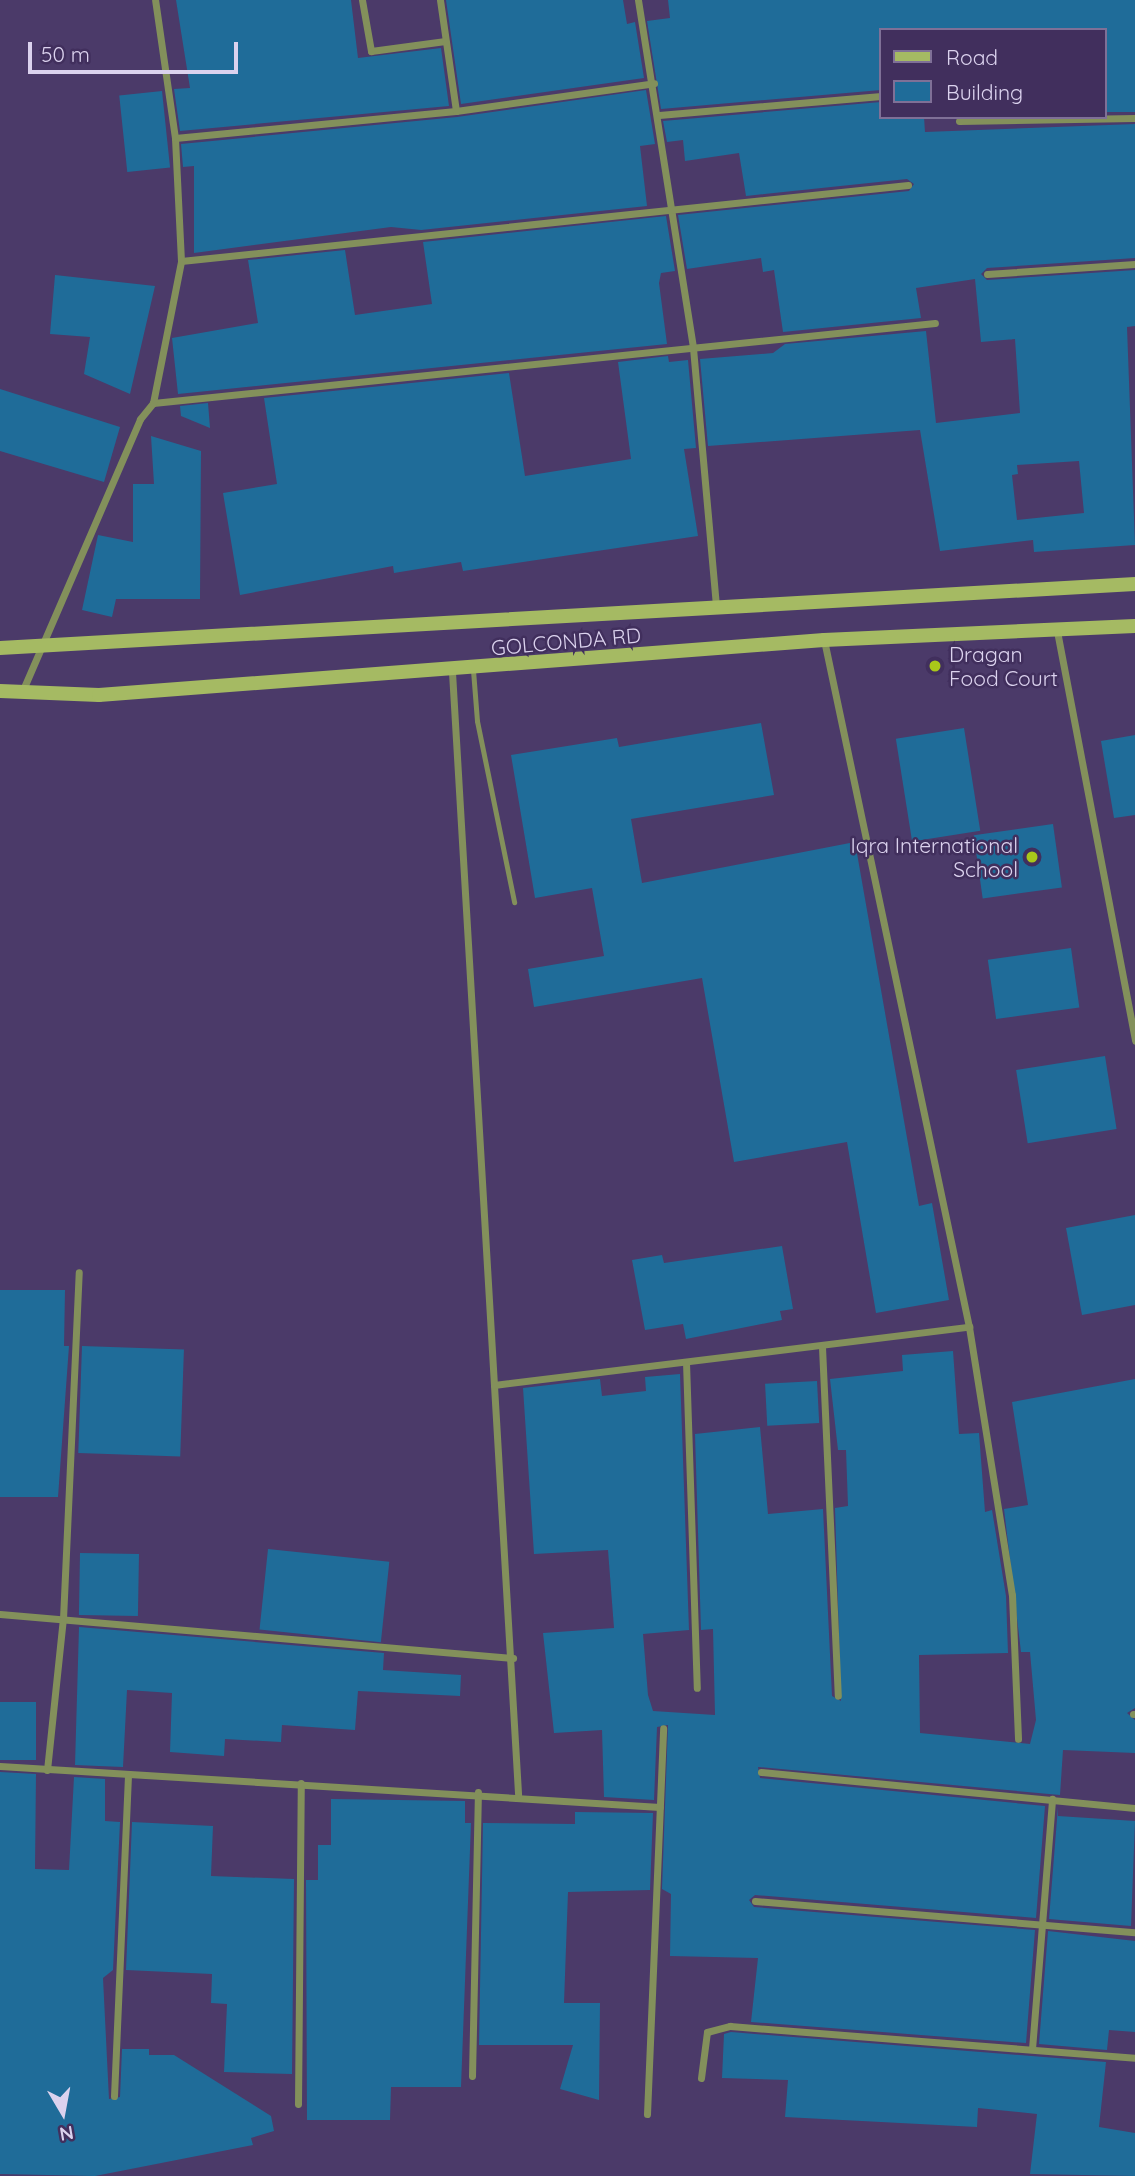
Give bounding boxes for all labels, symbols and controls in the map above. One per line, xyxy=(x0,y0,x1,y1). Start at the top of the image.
scale bar xyxy=(32,28,242,72)
legend xyxy=(880,28,1107,119)
text: 50 m xyxy=(41,41,90,67)
text: Road xyxy=(946,44,998,70)
text: Building xyxy=(946,79,1023,105)
street label: GOLCONDA RD xyxy=(490,622,642,660)
place label: Dragan Food Court xyxy=(949,641,1058,691)
marker: Dragan Food Court xyxy=(927,658,943,674)
place label: Iqra International School xyxy=(851,832,1018,882)
marker: Iqra International School xyxy=(1024,849,1040,865)
north arrow xyxy=(28,2078,98,2148)
text: N xyxy=(58,2121,76,2147)

